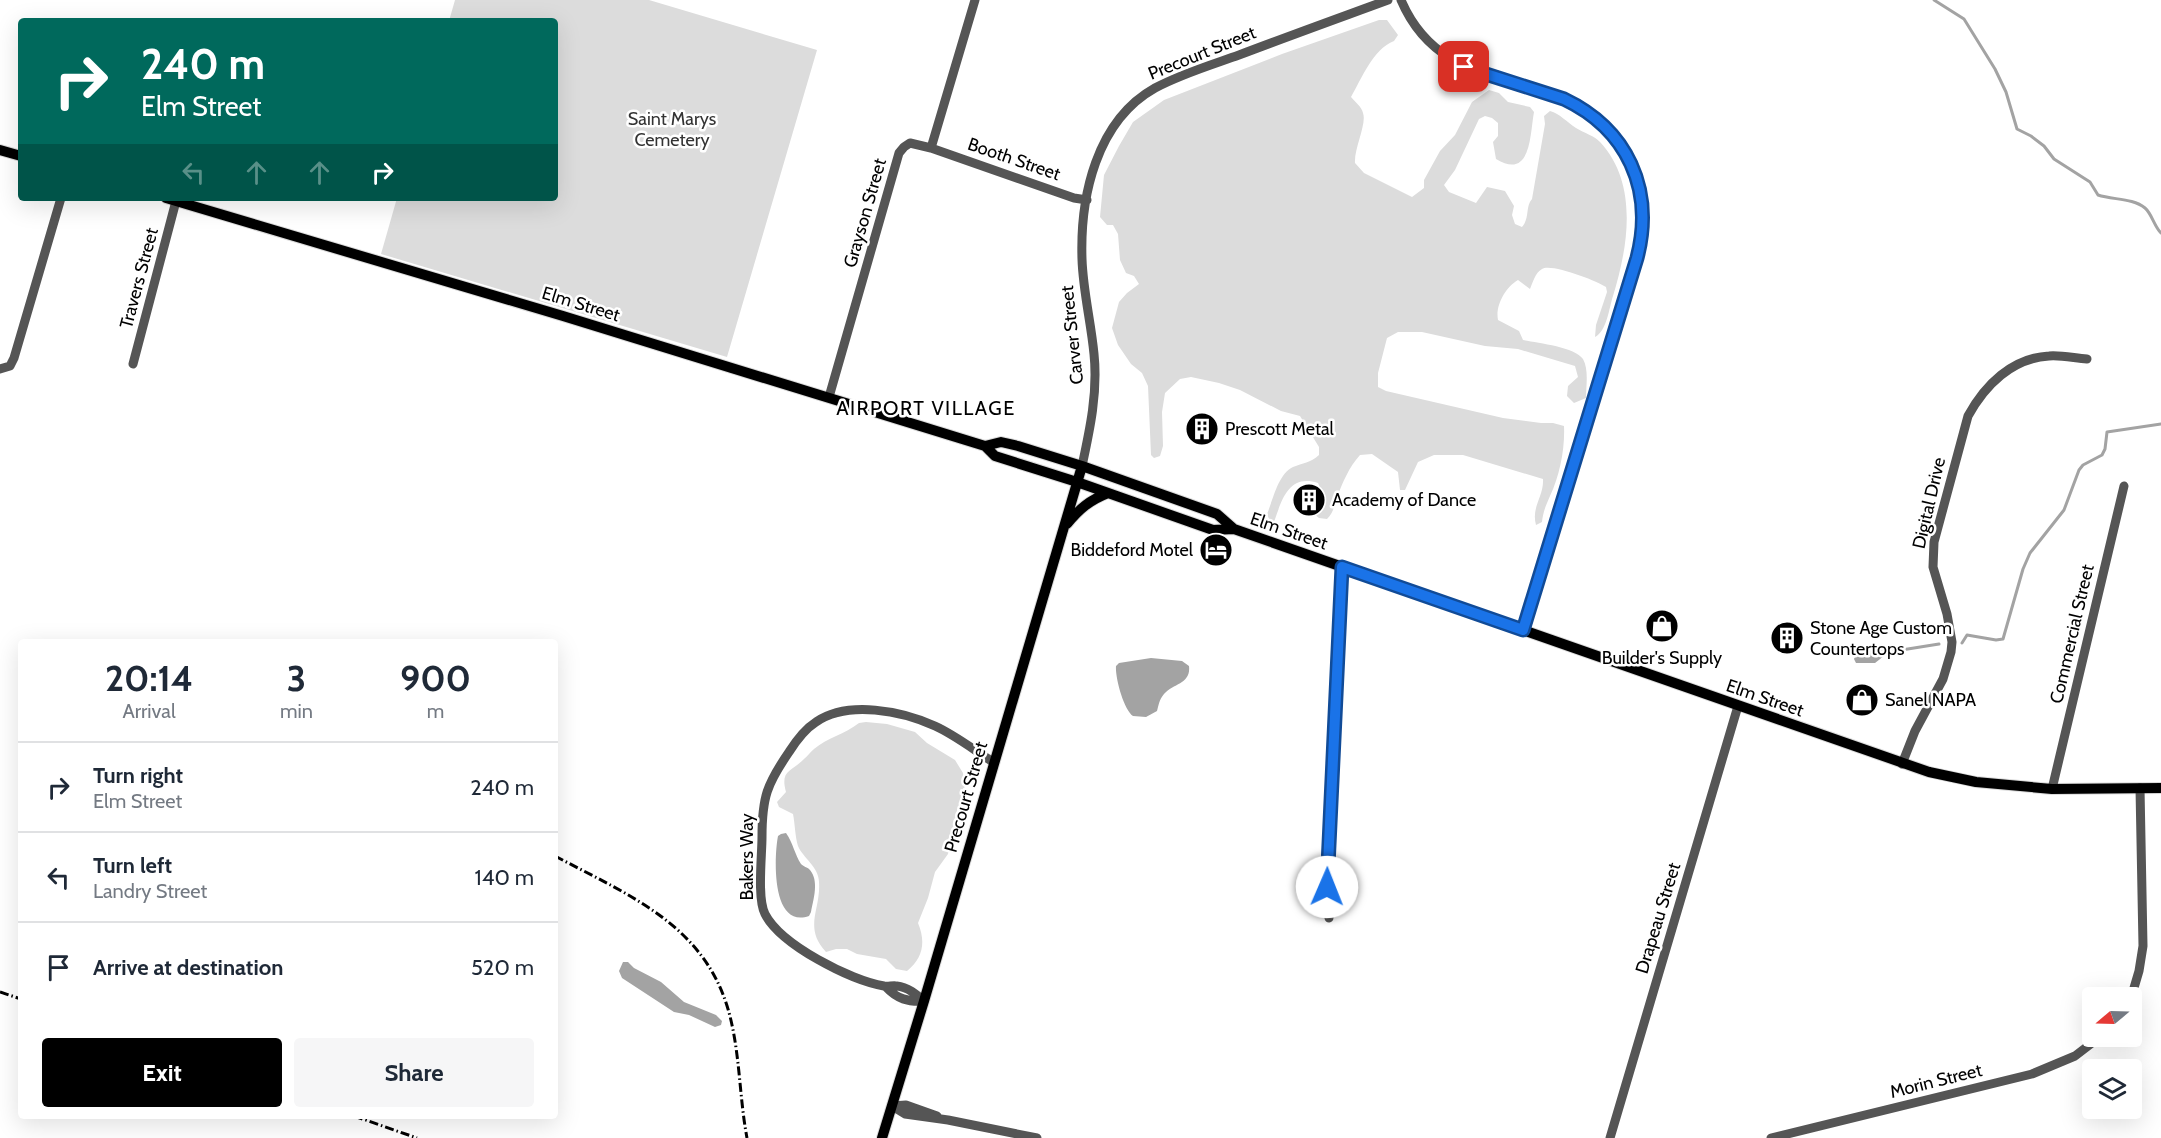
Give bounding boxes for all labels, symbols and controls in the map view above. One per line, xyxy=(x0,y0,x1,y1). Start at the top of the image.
street label: Precourt Street xyxy=(1145,21,1259,85)
text: 240 m xyxy=(141,38,265,90)
pin xyxy=(1438,41,1489,92)
icon: right xyxy=(42,42,120,120)
icon: arrive xyxy=(1447,50,1480,83)
text: Elm Street xyxy=(141,90,261,123)
park label: Saint Marys Cemetery xyxy=(628,108,716,151)
street label: Booth Street xyxy=(965,133,1063,185)
icon: left xyxy=(177,156,210,189)
icon: ahead xyxy=(240,156,273,189)
icon: ahead xyxy=(303,156,336,189)
icon: right xyxy=(366,156,399,189)
street label: Grayson Street xyxy=(839,156,891,270)
street label: Travers Street xyxy=(115,225,163,331)
street label: Elm Street xyxy=(539,282,623,326)
street label: Carver Street xyxy=(1056,284,1088,386)
district label: AIRPORT VILLAGE xyxy=(836,396,1016,420)
building icon: Prescott Metal xyxy=(1184,411,1220,447)
place label: Prescott Metal xyxy=(1225,418,1335,440)
street label: Digital Drive xyxy=(1908,455,1950,551)
building icon: Academy of Dance xyxy=(1291,482,1327,518)
place label: Academy of Dance xyxy=(1332,489,1476,511)
street label: Elm Street xyxy=(1247,508,1331,554)
hotel icon: Biddeford Motel xyxy=(1198,532,1234,568)
place label: Biddeford Motel xyxy=(1071,539,1194,561)
street label: Commercial Street xyxy=(2045,562,2099,706)
shop icon: Builder's Supply xyxy=(1644,608,1680,644)
place label: Stone Age Custom Countertops xyxy=(1810,617,1952,660)
building icon: Stone Age Custom Countertops xyxy=(1769,620,1805,656)
place label: Builder's Supply xyxy=(1602,647,1722,669)
text: 20:14 xyxy=(105,656,193,700)
text: 3 xyxy=(287,656,306,700)
text: 900 xyxy=(400,656,471,700)
street label: Elm Street xyxy=(1723,675,1807,721)
shop icon: Sanel NAPA xyxy=(1844,682,1880,718)
place label: Sanel NAPA xyxy=(1885,689,1976,711)
text: Arrival xyxy=(122,699,176,723)
text: min xyxy=(280,699,313,723)
text: m xyxy=(427,699,444,723)
street label: Precourt Street xyxy=(940,739,992,855)
text: Turn right xyxy=(93,762,183,789)
icon: right xyxy=(42,771,75,804)
text: 240 m xyxy=(470,774,534,801)
text: Elm Street xyxy=(93,789,182,813)
street label: Bakers Way xyxy=(736,813,758,901)
text: Turn left xyxy=(93,852,172,879)
position arrow xyxy=(1295,855,1359,919)
street label: Drapeau Street xyxy=(1631,860,1685,976)
icon: left xyxy=(42,861,75,894)
text: 140 m xyxy=(475,864,534,891)
text: Landry Street xyxy=(93,879,207,903)
icon: arrive xyxy=(42,951,75,984)
text: Arrive at destination xyxy=(93,954,283,981)
text: 520 m xyxy=(471,954,534,981)
north arrow xyxy=(2082,987,2142,1047)
map controls xyxy=(2082,987,2142,1119)
button: Exit xyxy=(42,1038,282,1107)
button: Share xyxy=(294,1038,534,1107)
street label: Morin Street xyxy=(1888,1059,1984,1103)
button: layers xyxy=(2082,1059,2142,1119)

